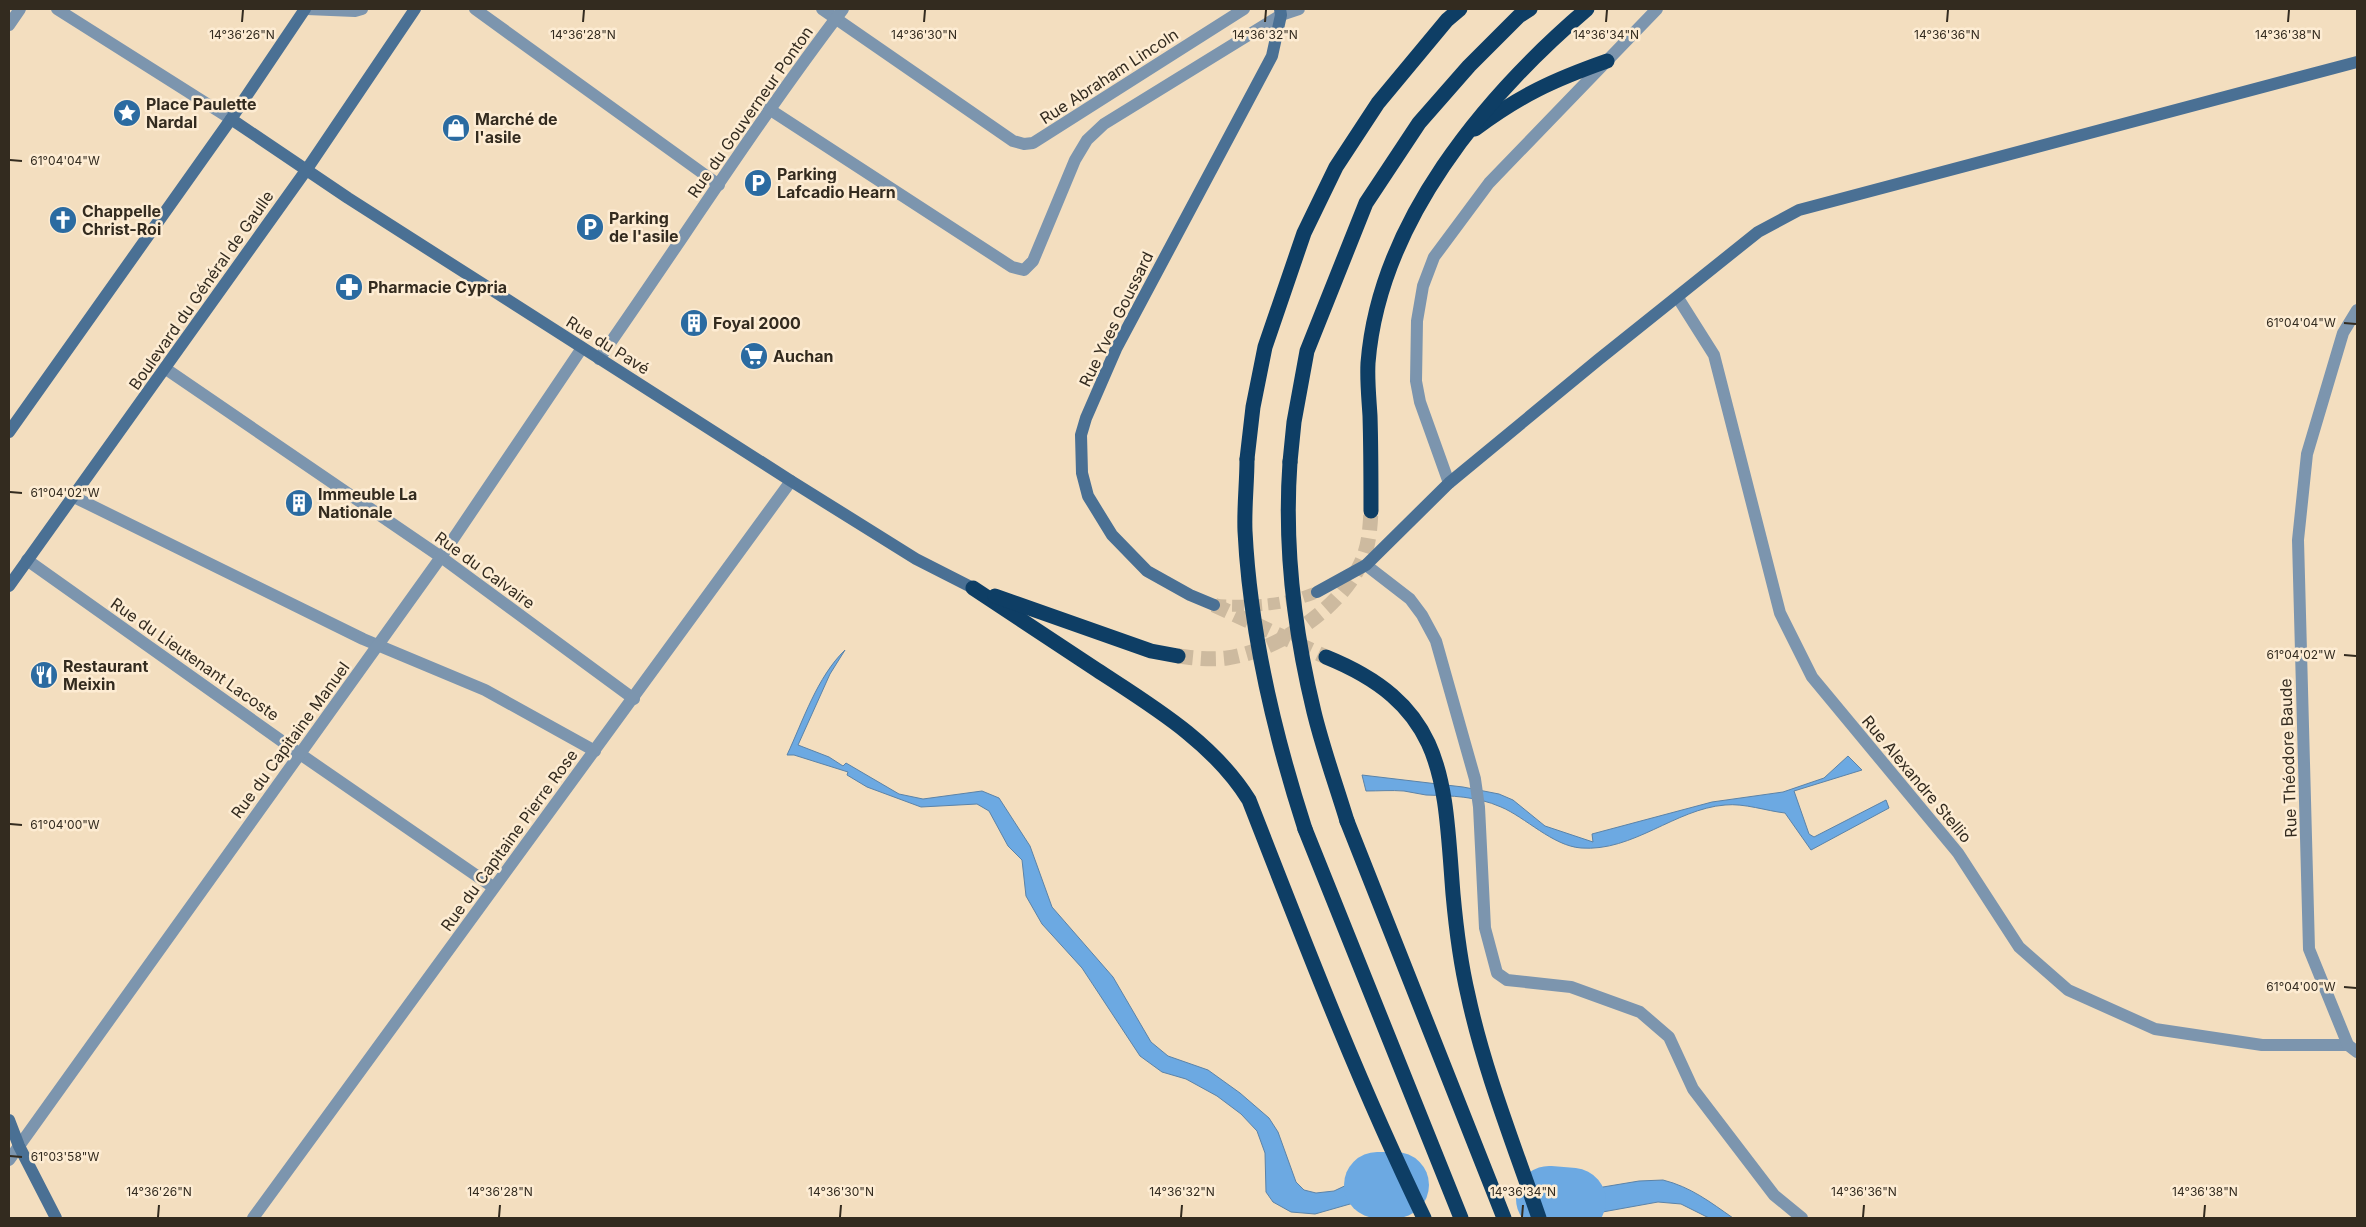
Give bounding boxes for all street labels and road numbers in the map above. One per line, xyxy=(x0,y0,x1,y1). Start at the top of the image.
street label: Rue du Gouverneur Ponton xyxy=(683,22,817,202)
street label: Rue Abraham Lincoln xyxy=(1036,24,1182,128)
street label: Boulevard du Général de Gaulle xyxy=(124,187,278,393)
street label: Rue Yves Goussard xyxy=(1075,248,1157,390)
street label: Rue du Pavé xyxy=(563,312,653,378)
street label: Rue du Calvaire xyxy=(431,527,539,613)
street label: Rue du Lieutenant Lacoste xyxy=(107,593,283,725)
street label: Rue du Capitaine Manuel xyxy=(226,658,354,822)
street label: Rue Théodore Baude xyxy=(2275,678,2301,838)
street label: Rue Alexandre Stellio xyxy=(1858,711,1976,847)
street label: Rue du Capitaine Pierre Rose xyxy=(436,745,582,935)

